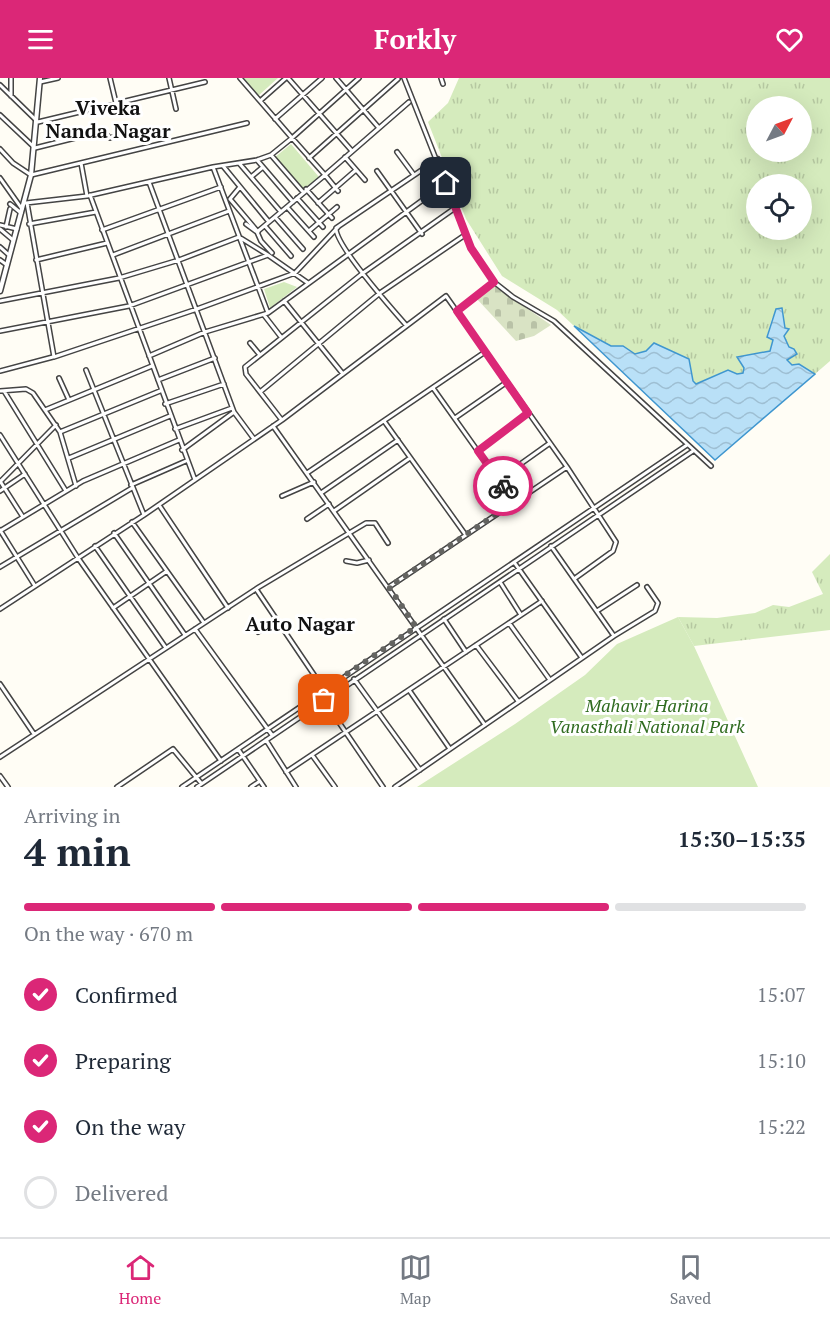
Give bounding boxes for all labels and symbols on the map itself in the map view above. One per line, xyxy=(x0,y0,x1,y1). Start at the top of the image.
district label: Viveka Nanda Nagar xyxy=(45,94,171,144)
north arrow xyxy=(746,96,812,162)
pin xyxy=(420,157,471,208)
courier xyxy=(473,456,533,516)
district label: Auto Nagar xyxy=(245,610,355,637)
pin xyxy=(298,674,349,725)
park label: Mahavir Harina Vanasthali National Park xyxy=(549,693,745,738)

